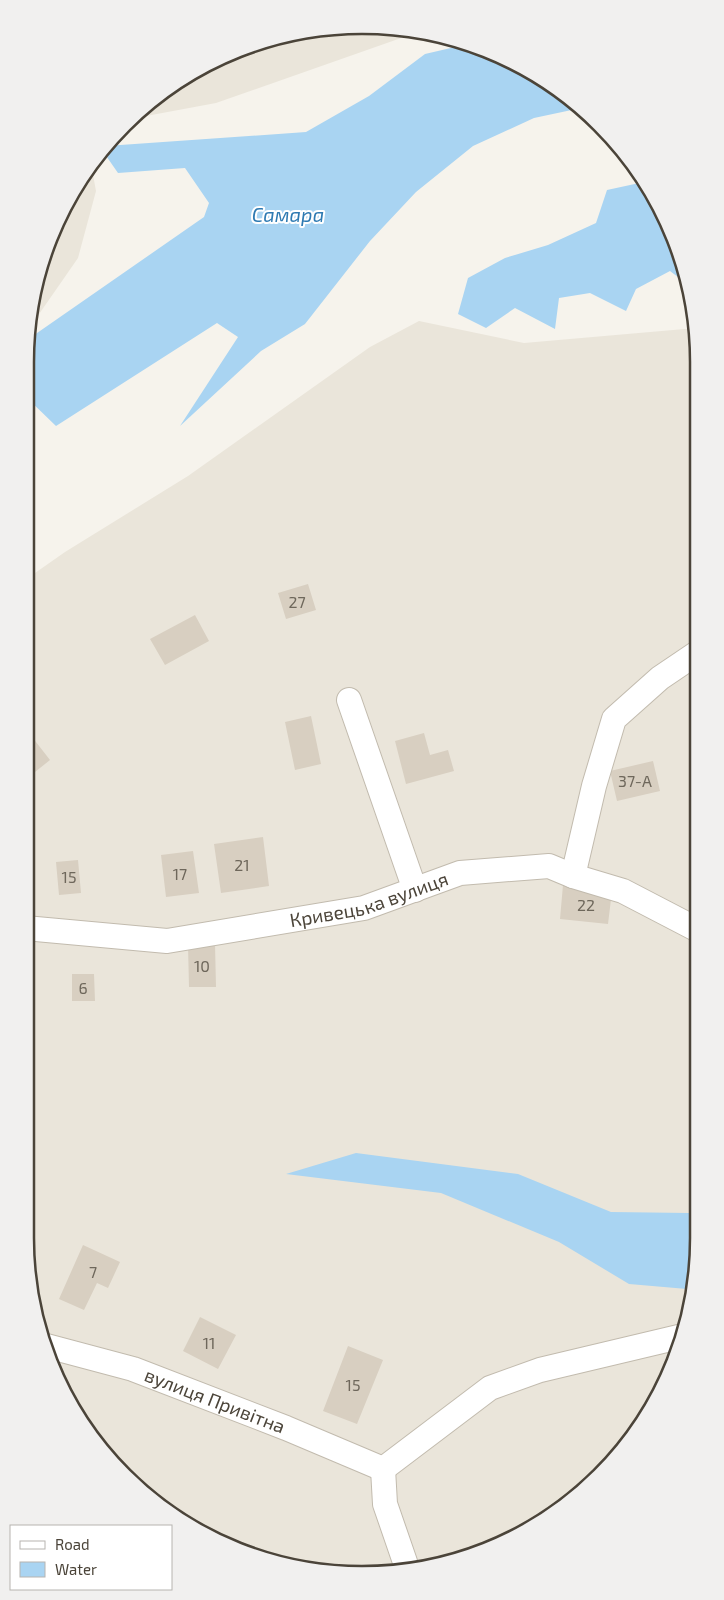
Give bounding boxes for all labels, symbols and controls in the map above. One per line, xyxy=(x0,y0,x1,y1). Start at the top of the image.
water label: Самара xyxy=(252,202,324,226)
house number: 27 xyxy=(288,592,306,611)
house number: 37-А xyxy=(618,771,652,790)
house number: 21 xyxy=(234,855,250,874)
house number: 17 xyxy=(173,864,187,883)
street label: Кривецька вулиця xyxy=(288,866,451,931)
house number: 15 xyxy=(62,867,76,886)
house number: 22 xyxy=(577,895,595,914)
house number: 10 xyxy=(194,956,210,975)
house number: 6 xyxy=(78,978,88,997)
house number: 7 xyxy=(89,1262,97,1281)
house number: 11 xyxy=(203,1333,215,1352)
street label: вулиця Привітна xyxy=(142,1363,289,1438)
house number: 15 xyxy=(346,1375,360,1394)
legend xyxy=(10,1525,172,1590)
text: Road xyxy=(55,1535,90,1553)
text: Water xyxy=(55,1560,97,1578)

